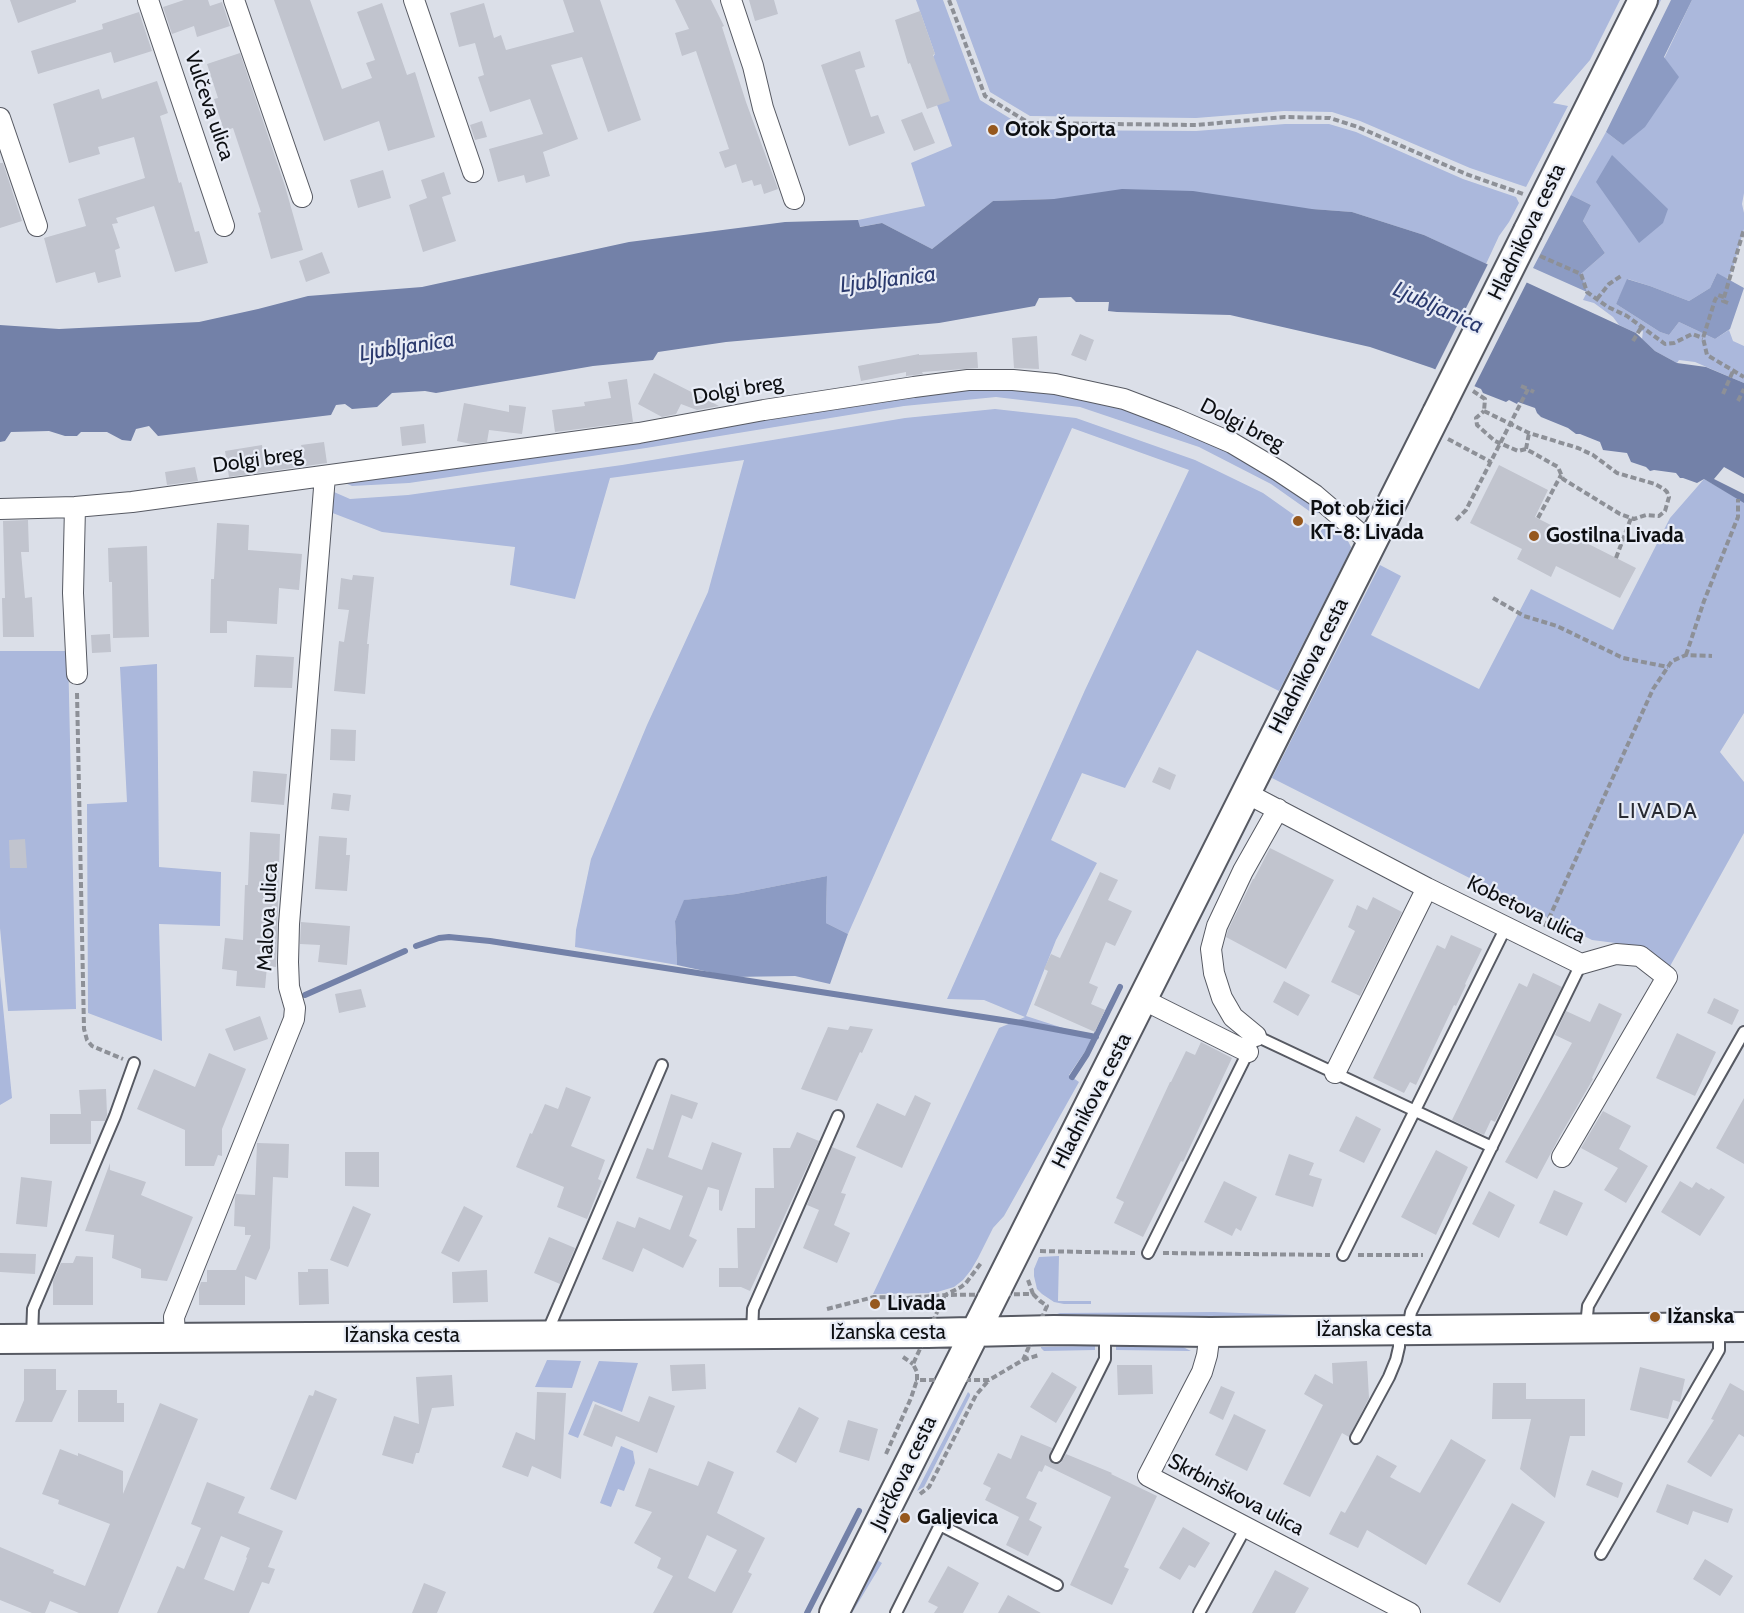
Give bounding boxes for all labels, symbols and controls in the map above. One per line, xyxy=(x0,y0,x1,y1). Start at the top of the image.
street label: Vulčeva ulica xyxy=(179,48,239,164)
place label: Otok Športa xyxy=(1005,117,1116,143)
marker: Otok Športa xyxy=(986,123,1000,137)
street label: Hladnikova cesta xyxy=(1483,160,1571,304)
water label: Ljubljanica xyxy=(839,261,937,299)
water label: Ljubljanica xyxy=(1389,276,1487,340)
water label: Ljubljanica xyxy=(357,326,457,368)
street label: Dolgi breg xyxy=(691,370,785,410)
street label: Dolgi breg xyxy=(1196,393,1288,457)
street label: Dolgi breg xyxy=(211,441,305,479)
place label: Pot ob žici KT-8: Livada xyxy=(1310,496,1424,546)
marker: Pot ob žici KT-8: Livada xyxy=(1291,514,1305,528)
place label: Gostilna Livada xyxy=(1546,523,1684,549)
marker: Gostilna Livada xyxy=(1527,529,1541,543)
street label: Hladnikova cesta xyxy=(1264,594,1354,738)
district label: LIVADA xyxy=(1618,799,1698,825)
street label: Malova ulica xyxy=(253,862,283,972)
street label: Kobetova ulica xyxy=(1463,871,1589,949)
street label: Hladnikova cesta xyxy=(1047,1029,1137,1173)
place label: Livada xyxy=(887,1291,946,1317)
marker: Livada xyxy=(868,1297,882,1311)
place label: Ižanska xyxy=(1667,1304,1734,1330)
marker: Ižanska xyxy=(1648,1310,1662,1324)
street label: Ižanska cesta xyxy=(1316,1317,1432,1343)
street label: Ižanska cesta xyxy=(830,1320,946,1346)
street label: Ižanska cesta xyxy=(344,1323,460,1349)
street label: Jurčkova cesta xyxy=(866,1412,942,1534)
street label: Skrbinškova ulica xyxy=(1164,1449,1308,1541)
place label: Galjevica xyxy=(917,1505,998,1531)
marker: Galjevica xyxy=(898,1511,912,1525)

